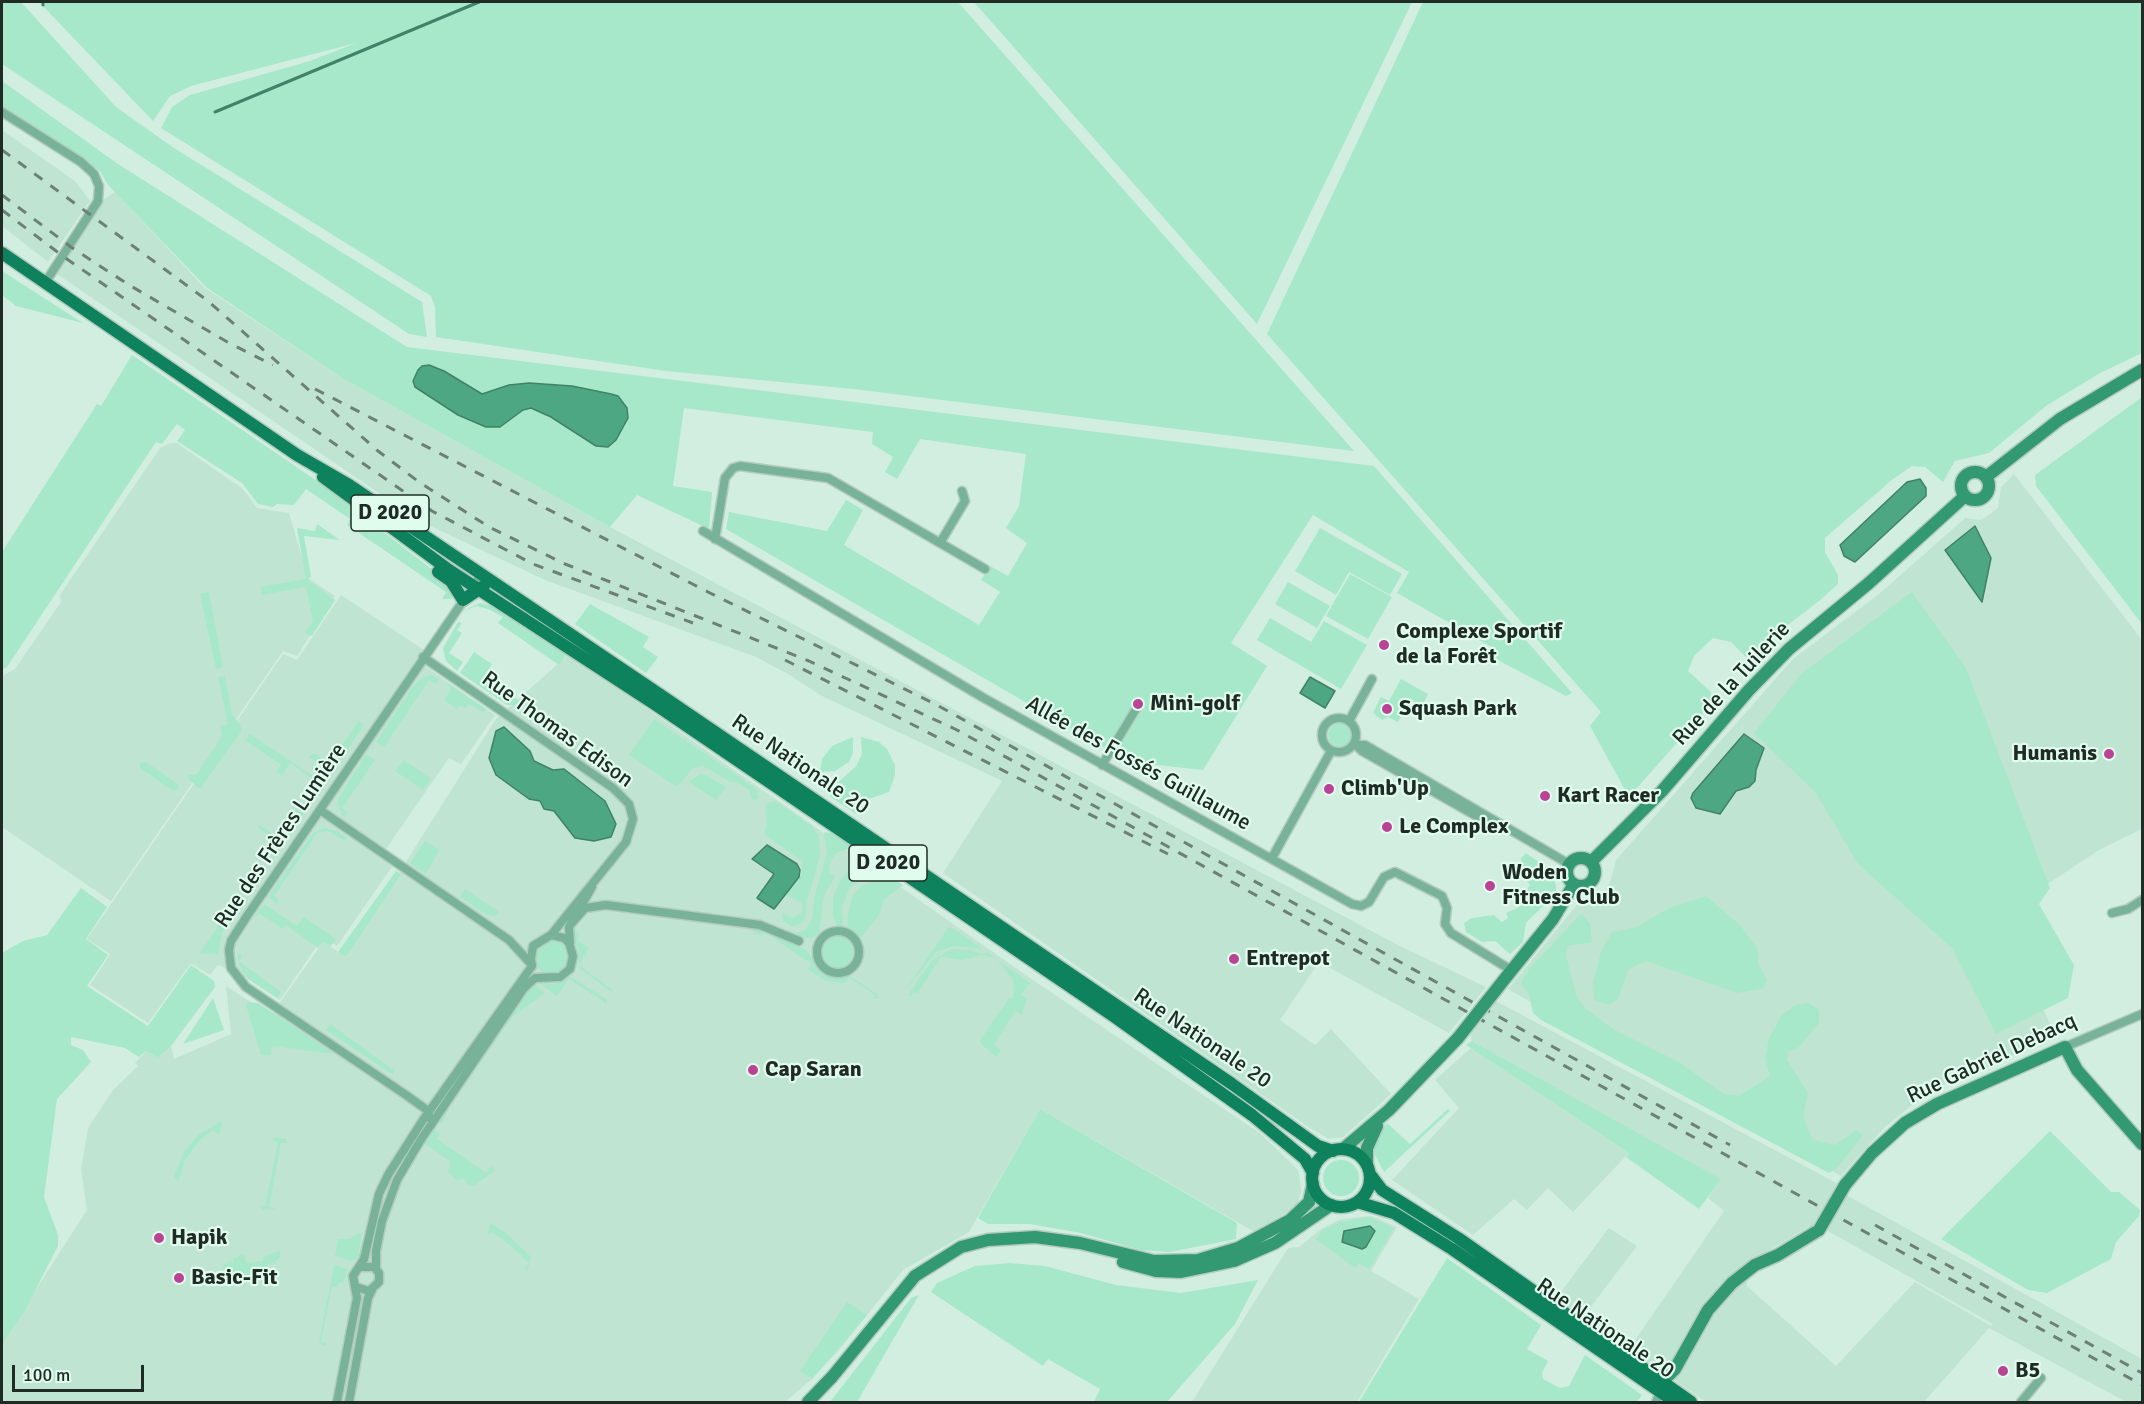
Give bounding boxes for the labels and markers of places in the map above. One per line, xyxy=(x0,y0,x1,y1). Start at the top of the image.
place label: Complexe Sportif de la Forêt xyxy=(1396,619,1562,670)
marker: Complexe Sportif de la Forêt xyxy=(1377,638,1391,652)
place label: Mini-golf xyxy=(1150,691,1240,717)
place label: Squash Park xyxy=(1399,696,1517,722)
marker: Mini-golf xyxy=(1131,697,1145,711)
marker: Squash Park xyxy=(1380,702,1394,716)
place label: Humanis xyxy=(2012,741,2097,767)
marker: Humanis xyxy=(2102,747,2116,761)
place label: Climb'Up xyxy=(1341,776,1429,802)
marker: Climb'Up xyxy=(1322,782,1336,796)
place label: Kart Racer xyxy=(1557,783,1659,809)
marker: Kart Racer xyxy=(1538,789,1552,803)
place label: Le Complex xyxy=(1399,814,1509,840)
marker: Le Complex xyxy=(1380,820,1394,834)
place label: Woden Fitness Club xyxy=(1502,860,1620,912)
marker: Woden Fitness Club xyxy=(1483,879,1497,893)
place label: Entrepot xyxy=(1246,946,1330,972)
marker: Entrepot xyxy=(1227,952,1241,966)
place label: Cap Saran xyxy=(765,1057,862,1083)
marker: Cap Saran xyxy=(746,1063,760,1077)
place label: Hapik xyxy=(171,1225,227,1251)
marker: Hapik xyxy=(152,1231,166,1245)
place label: Basic-Fit xyxy=(191,1265,277,1291)
marker: Basic-Fit xyxy=(172,1271,186,1285)
place label: B5 xyxy=(2015,1358,2040,1384)
marker: B5 xyxy=(1996,1364,2010,1378)

